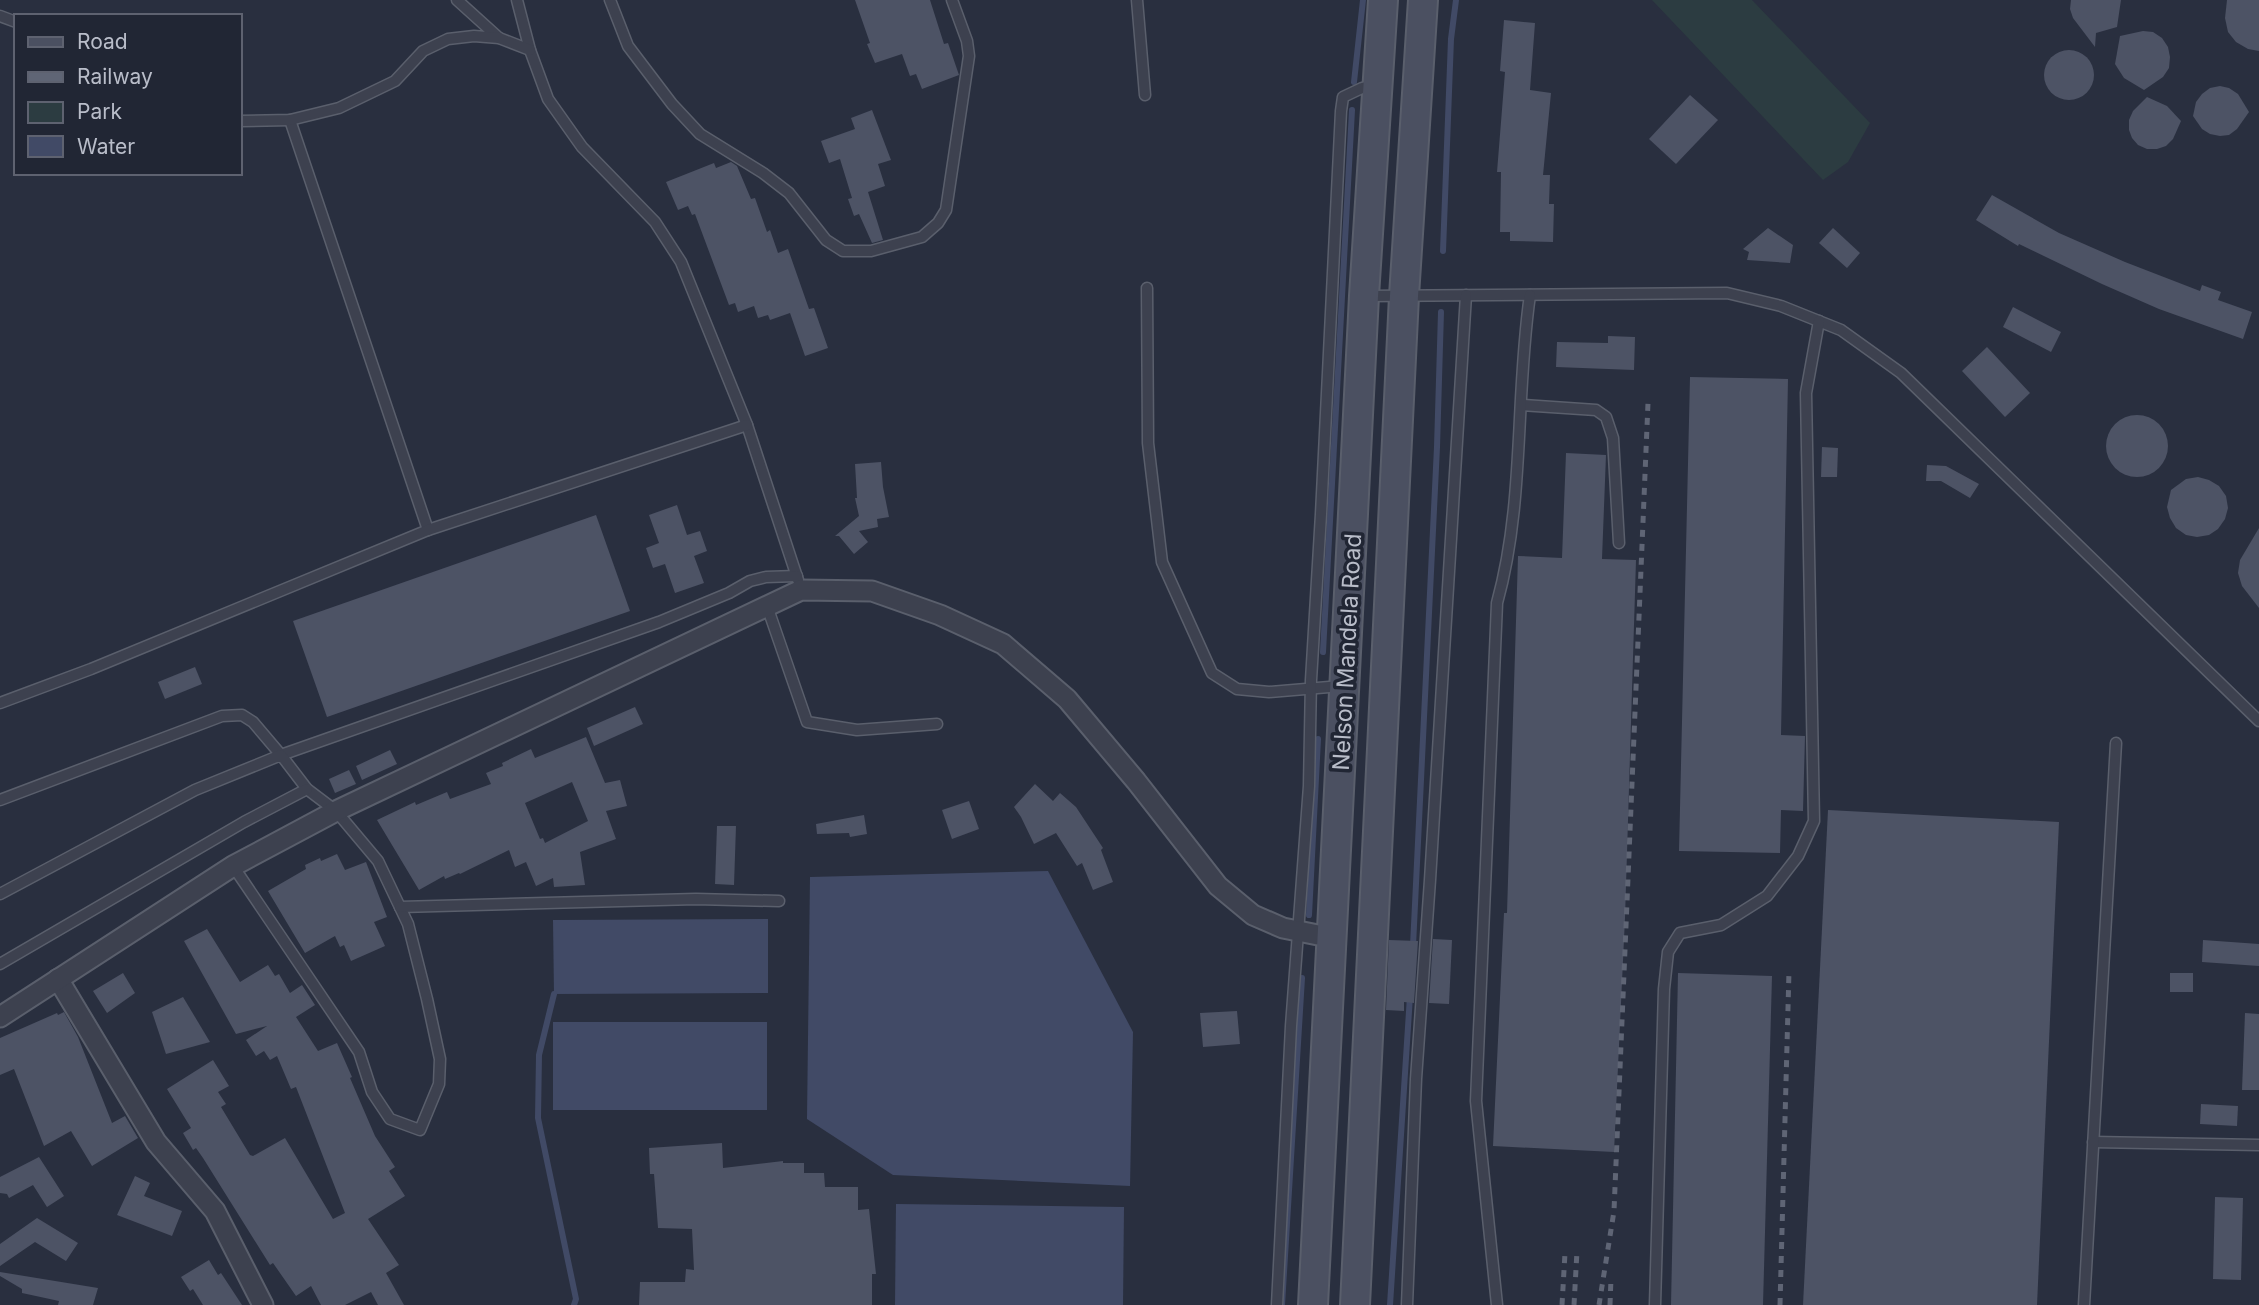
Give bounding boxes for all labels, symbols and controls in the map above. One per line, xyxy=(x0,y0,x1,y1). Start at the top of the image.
legend xyxy=(14,14,242,175)
text: Road xyxy=(77,29,128,54)
text: Railway xyxy=(77,64,153,89)
text: Park xyxy=(77,99,122,124)
text: Water xyxy=(77,134,135,159)
street label: Nelson Mandela Road xyxy=(1327,533,1367,771)

